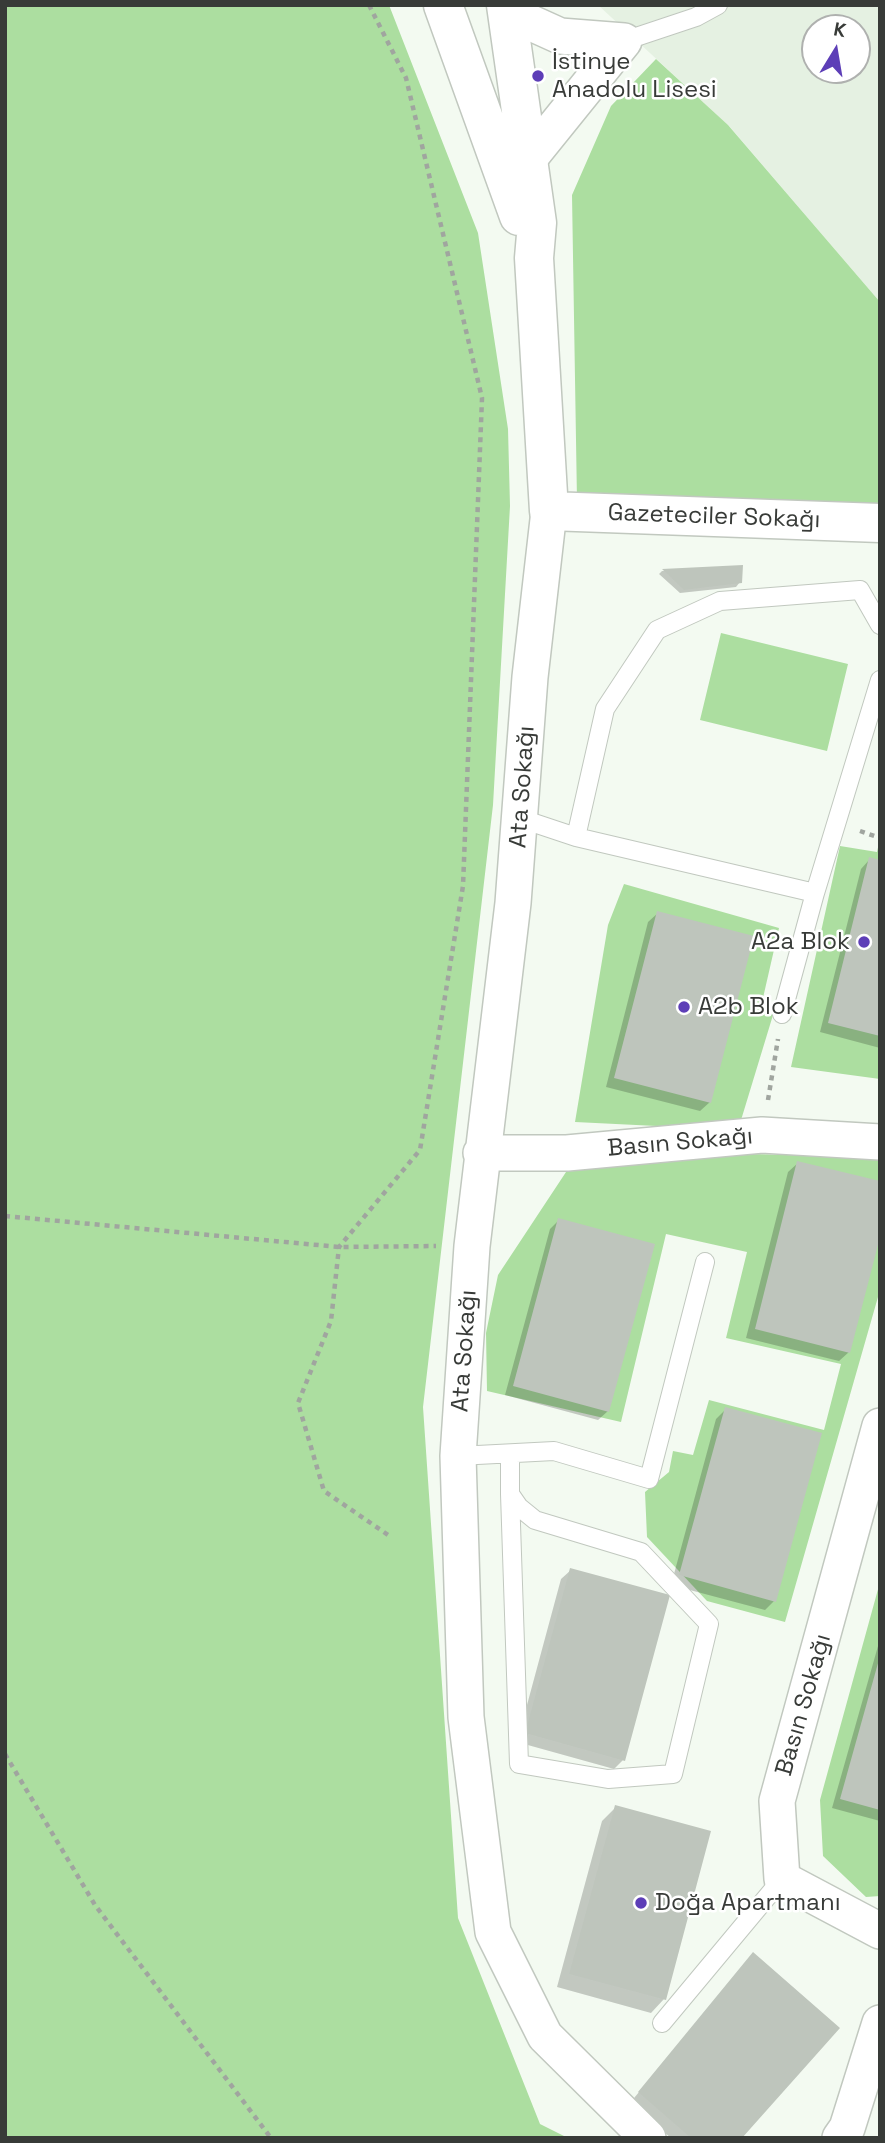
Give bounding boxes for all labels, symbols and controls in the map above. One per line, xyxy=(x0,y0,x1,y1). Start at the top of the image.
north arrow xyxy=(801,14,871,84)
text: K xyxy=(831,16,848,43)
place label: İstinye Anadolu Lisesi xyxy=(552,48,717,104)
marker: İstinye Anadolu Lisesi xyxy=(530,68,546,84)
street label: Gazeteciler Sokağı xyxy=(607,499,821,535)
street label: Ata Sokağı xyxy=(504,725,542,849)
place label: A2a Blok xyxy=(751,928,850,956)
marker: A2a Blok xyxy=(856,934,872,950)
place label: A2b Blok xyxy=(698,993,799,1021)
marker: A2b Blok xyxy=(676,999,692,1015)
street label: Basın Sokağı xyxy=(606,1122,754,1164)
street label: Ata Sokağı xyxy=(446,1289,484,1413)
street label: Basın Sokağı xyxy=(770,1631,838,1779)
place label: Doğa Apartmanı xyxy=(655,1889,841,1917)
marker: Doğa Apartmanı xyxy=(633,1895,649,1911)

